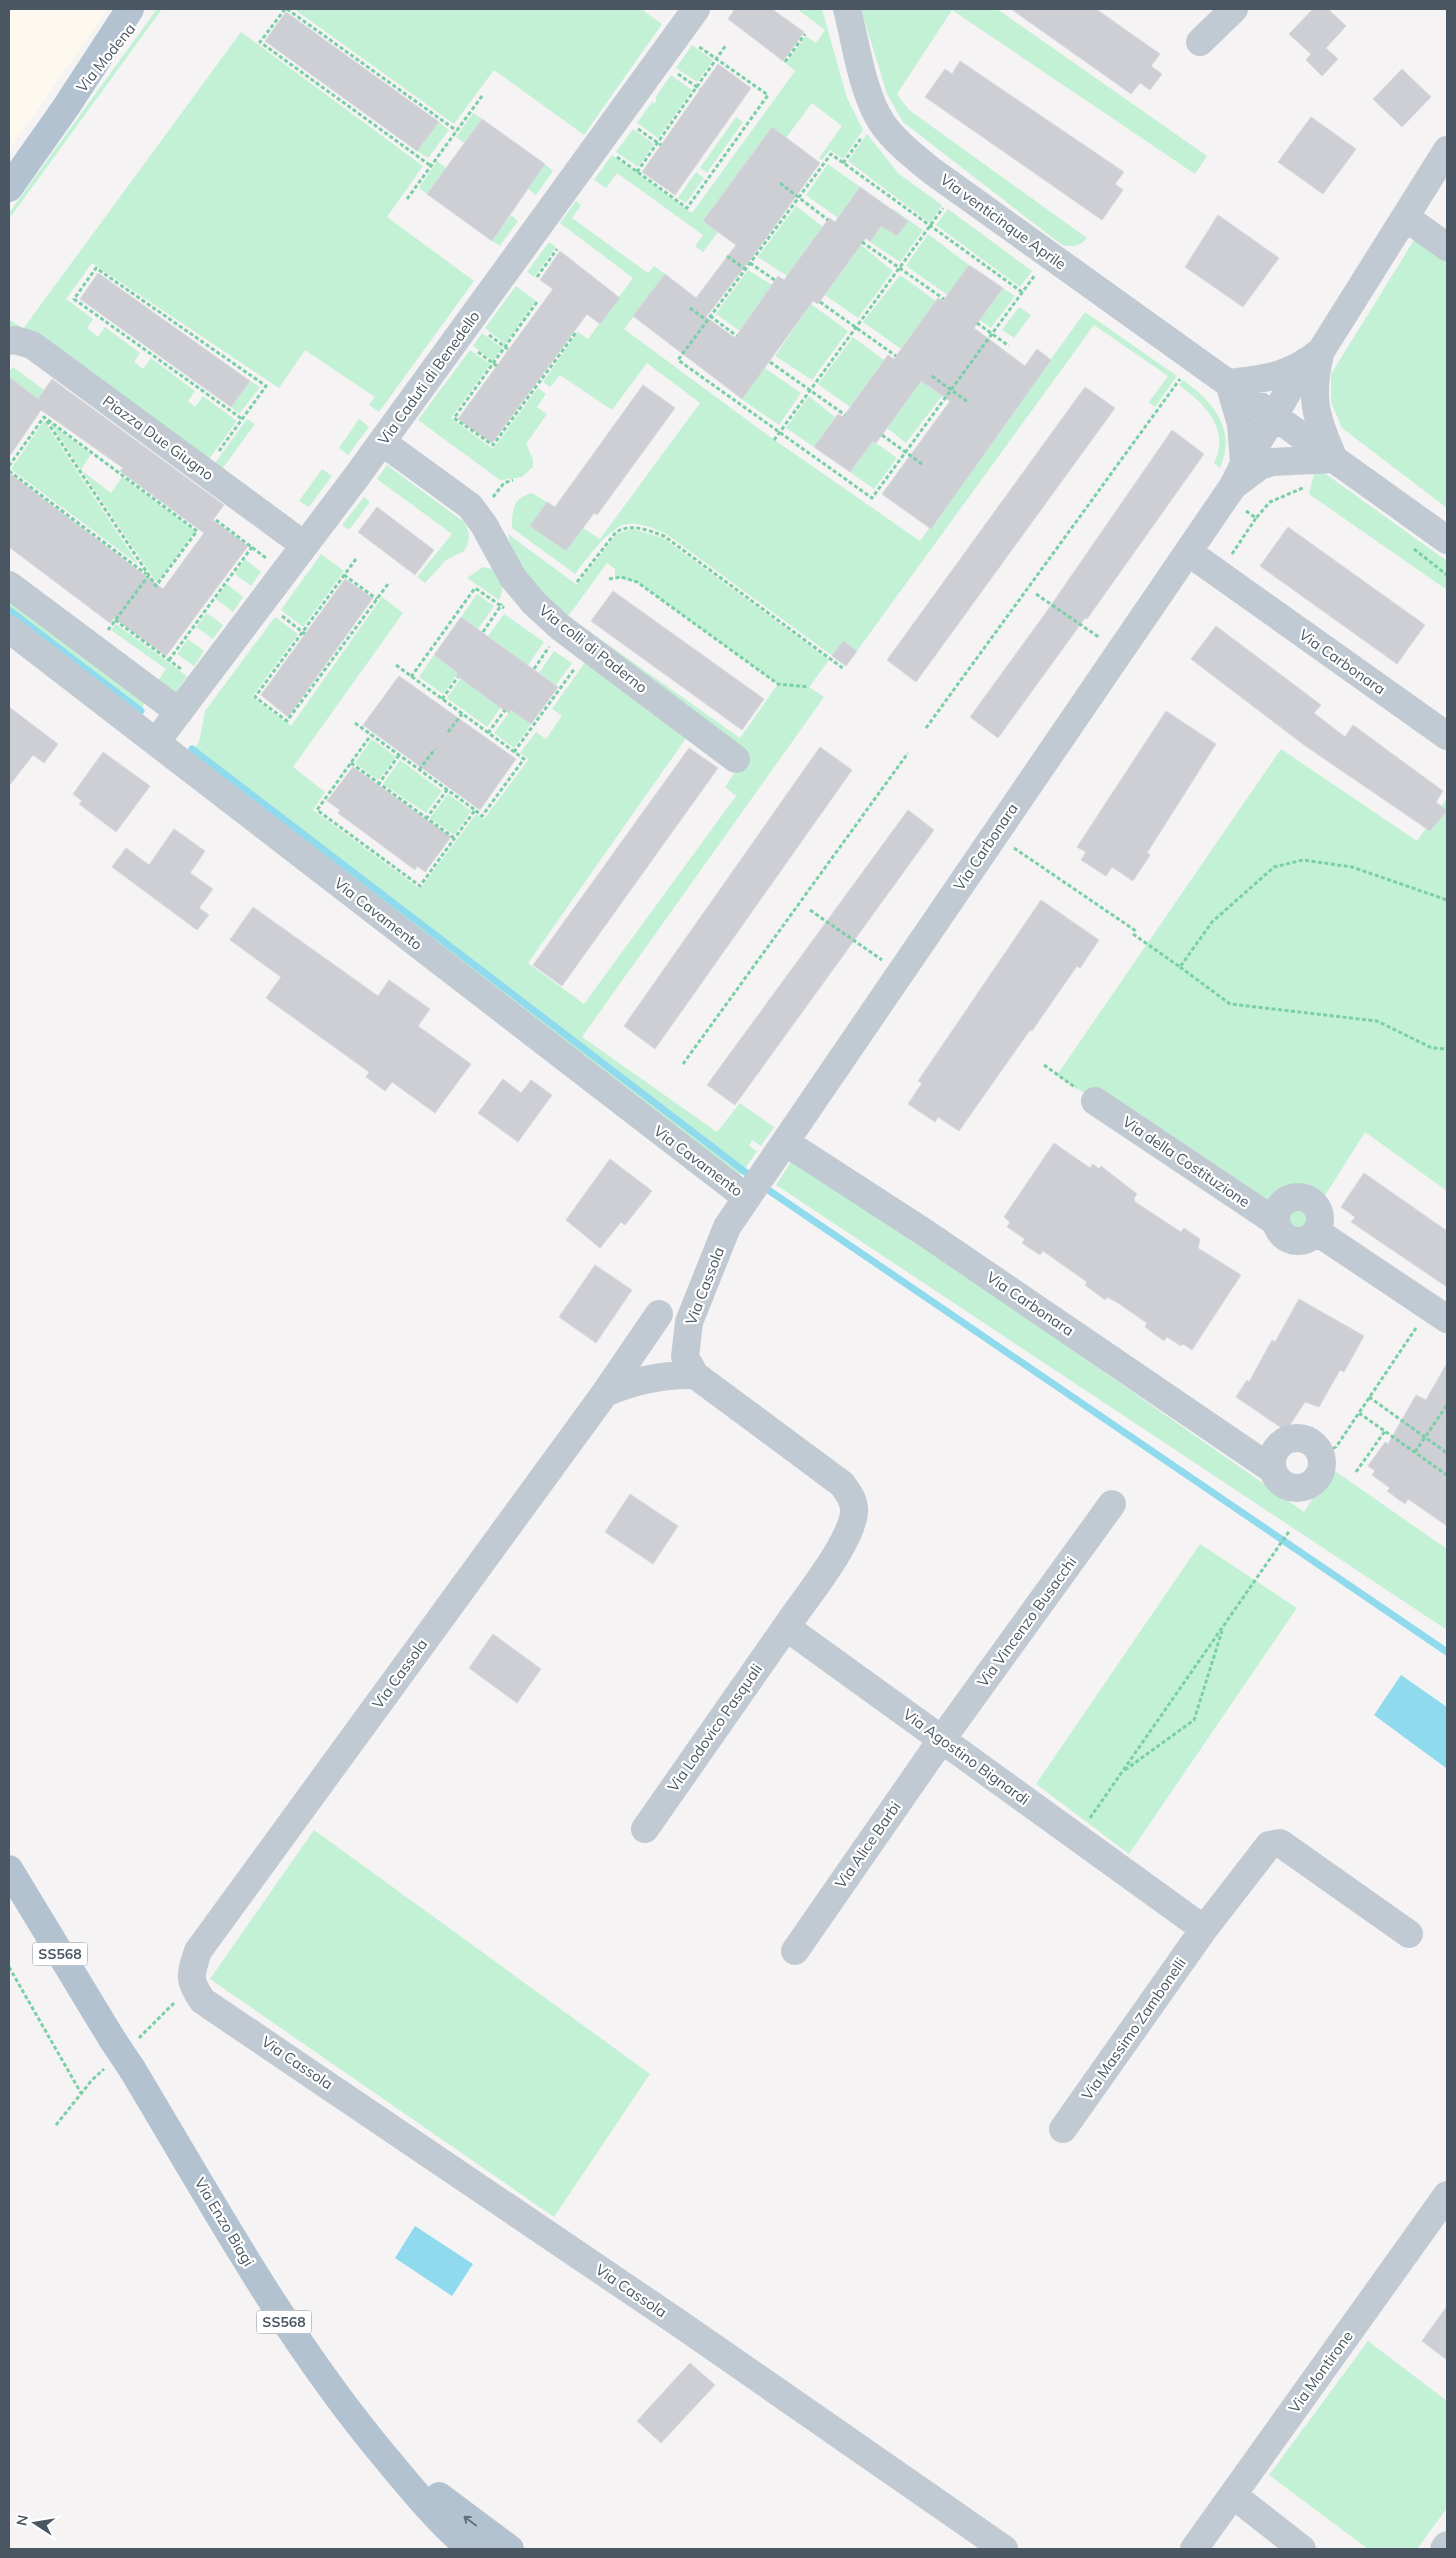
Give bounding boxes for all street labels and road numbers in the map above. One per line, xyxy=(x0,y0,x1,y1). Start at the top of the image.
street label: Via Modena xyxy=(72,19,139,96)
street label: Via venticinque Aprile xyxy=(937,170,1070,274)
street label: Via Caduti di Benedello xyxy=(374,307,484,448)
street label: Piazza Due Giugno xyxy=(99,391,217,484)
street label: Via colli di Paderno xyxy=(535,600,651,697)
street label: Via Carbonara xyxy=(1295,625,1389,698)
street label: Via Carbonara xyxy=(949,799,1022,894)
street label: Via Cavamento xyxy=(330,873,426,954)
street label: Via della Costituzione xyxy=(1119,1112,1254,1211)
street label: Via Cavamento xyxy=(650,1121,747,1200)
street label: Via Cassola xyxy=(681,1244,728,1328)
street label: Via Carbonara xyxy=(983,1267,1078,1340)
street label: Via Vincenzo Busacchi xyxy=(973,1553,1080,1691)
street label: Via Cassola xyxy=(368,1635,431,1712)
street label: Via Lodovico Pasquali xyxy=(663,1660,766,1795)
street label: Via Agostino Bignardi xyxy=(899,1704,1033,1809)
street label: Via Alice Barbi xyxy=(831,1798,905,1892)
road number: SS568 xyxy=(32,1942,88,1966)
street label: Via Massimo Zambonelli xyxy=(1077,1954,1190,2103)
street label: Via Cassola xyxy=(258,2032,337,2093)
street label: Via Enzo Biagi xyxy=(191,2174,258,2270)
street label: Via Cassola xyxy=(592,2260,671,2321)
road number: SS568 xyxy=(256,2310,312,2334)
street label: Via Montirone xyxy=(1284,2327,1357,2416)

